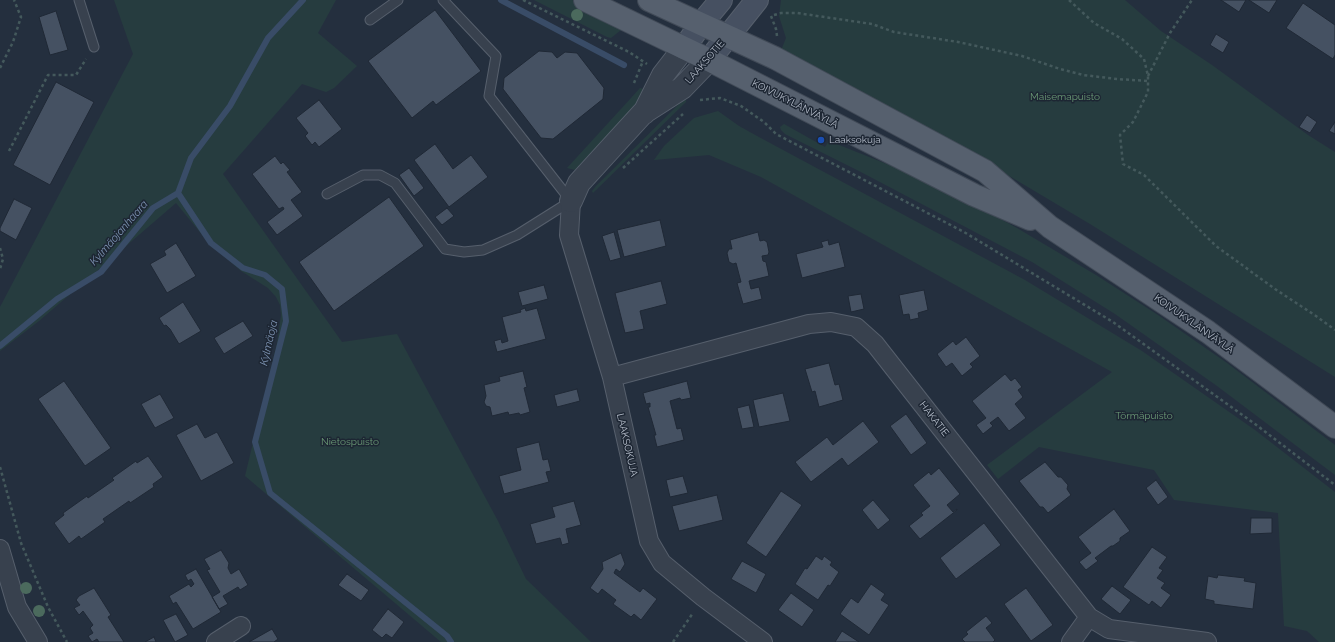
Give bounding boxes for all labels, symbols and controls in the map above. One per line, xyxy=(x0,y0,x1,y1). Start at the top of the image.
street label: LAAKSOTIE xyxy=(683,38,727,86)
street label: KOIVUKYLÄNVÄYLÄ xyxy=(750,77,840,131)
park label: Maisemapuisto xyxy=(1030,91,1100,103)
place label: Laaksokuja xyxy=(829,134,881,146)
marker: Laaksokuja xyxy=(816,135,826,145)
water label: Kylmäojanhaara xyxy=(87,198,151,268)
street label: KOIVUKYLÄNVÄYLÄ xyxy=(1152,292,1236,356)
water label: Kylmäoja xyxy=(257,319,281,367)
street label: HAKATIE xyxy=(917,399,951,439)
park label: Törmäpuisto xyxy=(1115,410,1173,422)
street label: LAAKSOKUJA xyxy=(614,412,640,478)
park label: Nietospuisto xyxy=(321,436,379,448)

